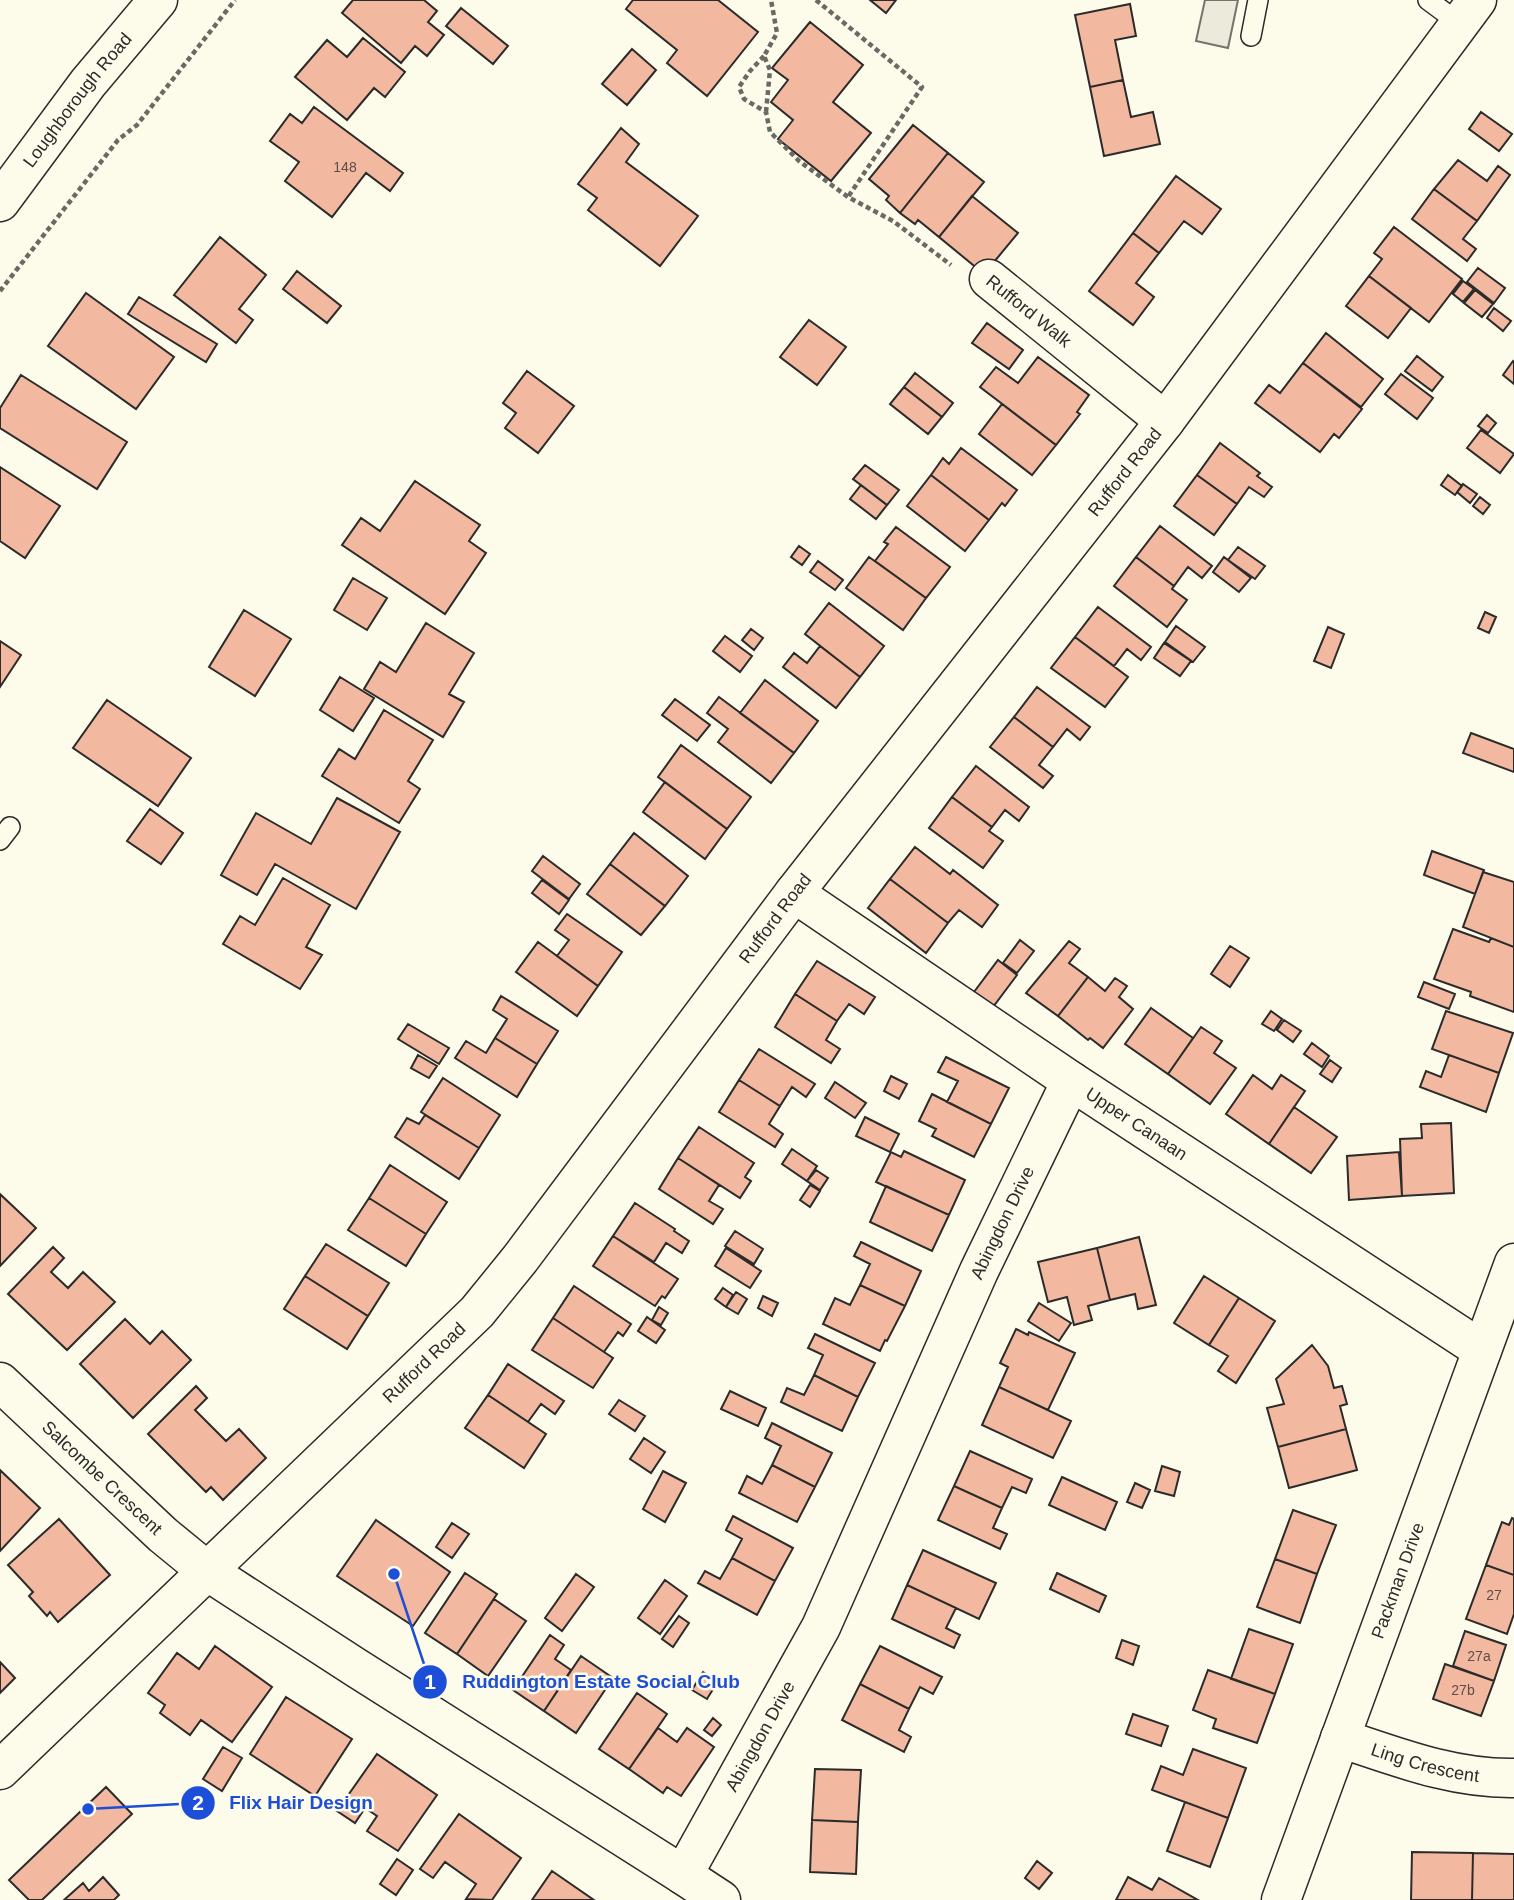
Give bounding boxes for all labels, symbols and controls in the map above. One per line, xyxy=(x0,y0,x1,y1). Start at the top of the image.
street label: Loughborough Road xyxy=(19,29,136,171)
house number: 148 xyxy=(333,159,357,175)
street label: Rufford Walk xyxy=(982,271,1076,352)
street label: Rufford Road xyxy=(1084,424,1166,520)
street label: Rufford Road xyxy=(735,870,815,967)
street label: Upper Canaan xyxy=(1082,1083,1191,1164)
street label: Abingdon Drive xyxy=(967,1163,1038,1282)
street label: Rufford Road xyxy=(379,1319,470,1407)
street label: Salcombe Crescent xyxy=(38,1417,166,1539)
street label: Packman Drive xyxy=(1367,1520,1428,1641)
house number: 27 xyxy=(1486,1587,1502,1603)
house number: 27a xyxy=(1467,1648,1491,1664)
callout: Ruddington Estate Social Club xyxy=(413,1662,753,1702)
text: 1 xyxy=(424,1670,436,1693)
text: Ruddington Estate Social Club xyxy=(462,1671,740,1692)
street label: Abingdon Drive xyxy=(722,1678,799,1795)
house number: 27b xyxy=(1451,1682,1475,1698)
street label: Ling Crescent xyxy=(1368,1739,1480,1786)
callout: Flix Hair Design xyxy=(180,1783,387,1823)
text: 2 xyxy=(192,1791,204,1814)
text: Flix Hair Design xyxy=(229,1792,373,1813)

